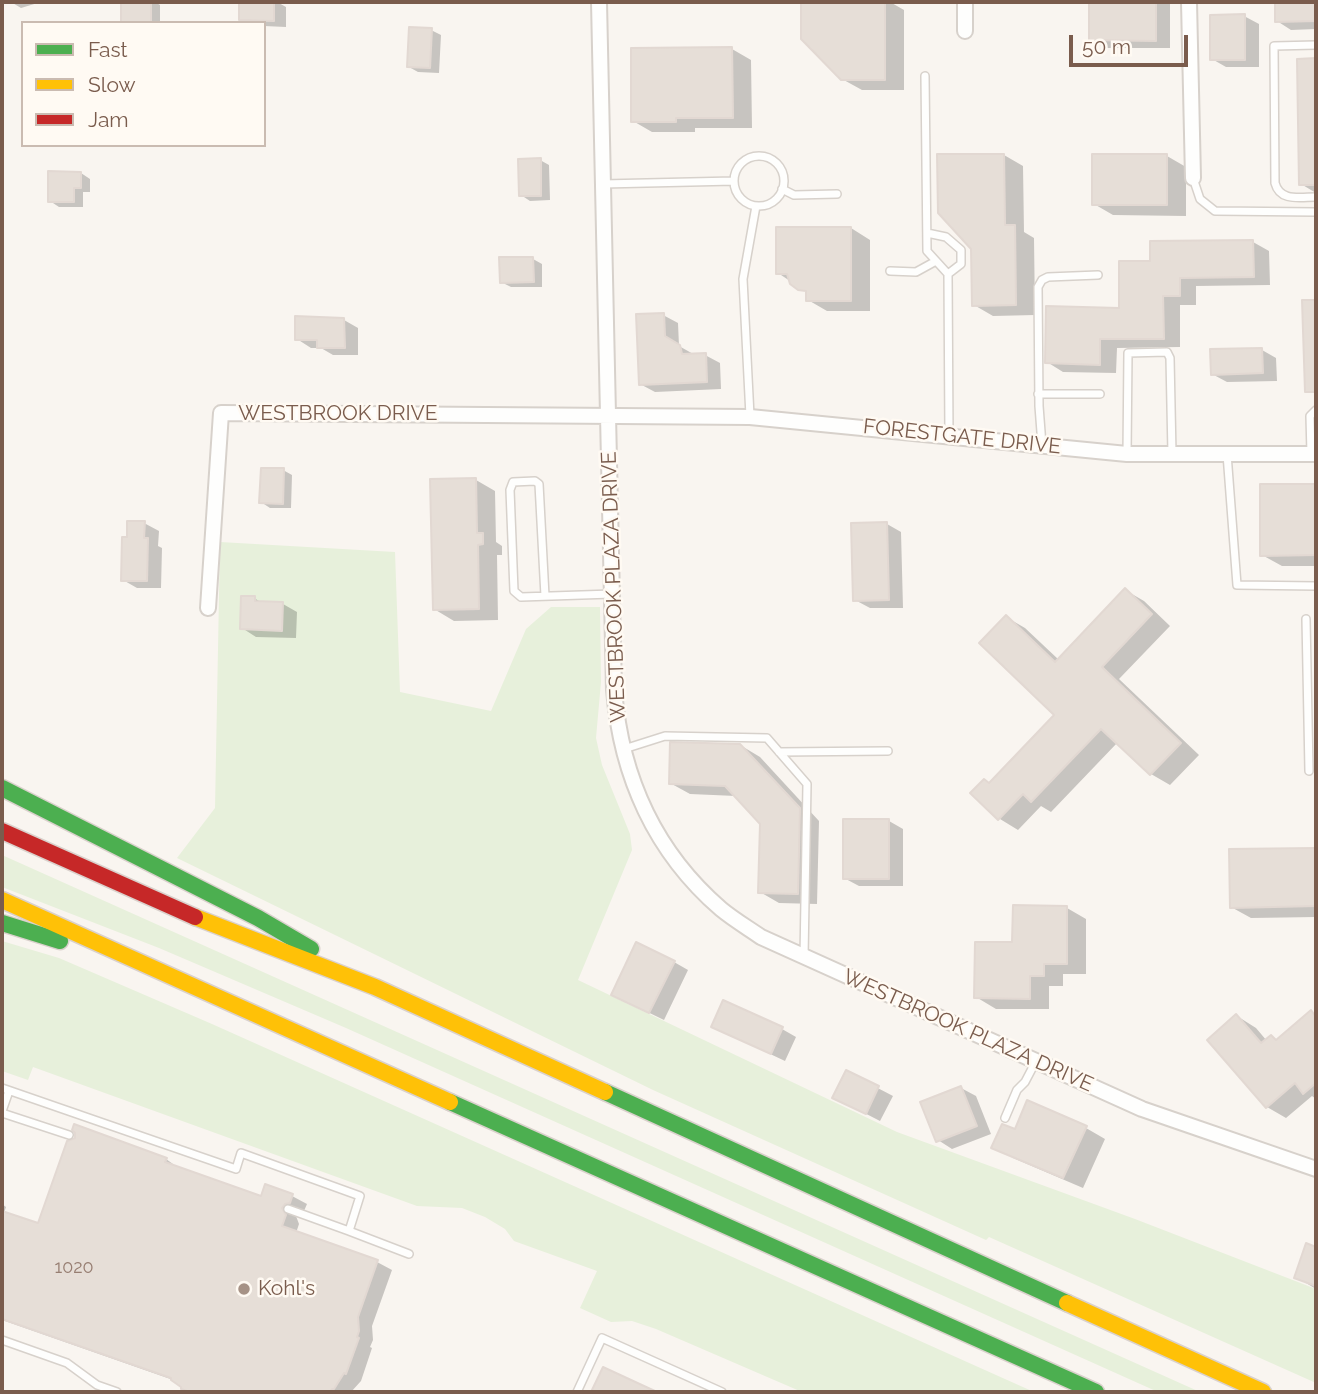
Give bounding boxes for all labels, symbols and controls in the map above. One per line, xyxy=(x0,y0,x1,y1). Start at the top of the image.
legend xyxy=(21,21,266,147)
scale bar xyxy=(1073,21,1192,65)
text: 50 m xyxy=(1082,34,1131,59)
text: Fast xyxy=(88,37,128,62)
text: Slow xyxy=(88,72,136,97)
text: Jam xyxy=(88,107,129,132)
street label: WESTBROOK DRIVE xyxy=(238,401,438,427)
street label: FORESTGATE DRIVE xyxy=(862,414,1062,460)
street label: WESTBROOK PLAZA DRIVE xyxy=(597,451,631,723)
street label: WESTBROOK PLAZA DRIVE xyxy=(839,964,1097,1098)
house number: 1020 xyxy=(54,1257,94,1279)
place label: Kohl's xyxy=(258,1276,315,1302)
marker: Kohl's xyxy=(236,1281,252,1297)

